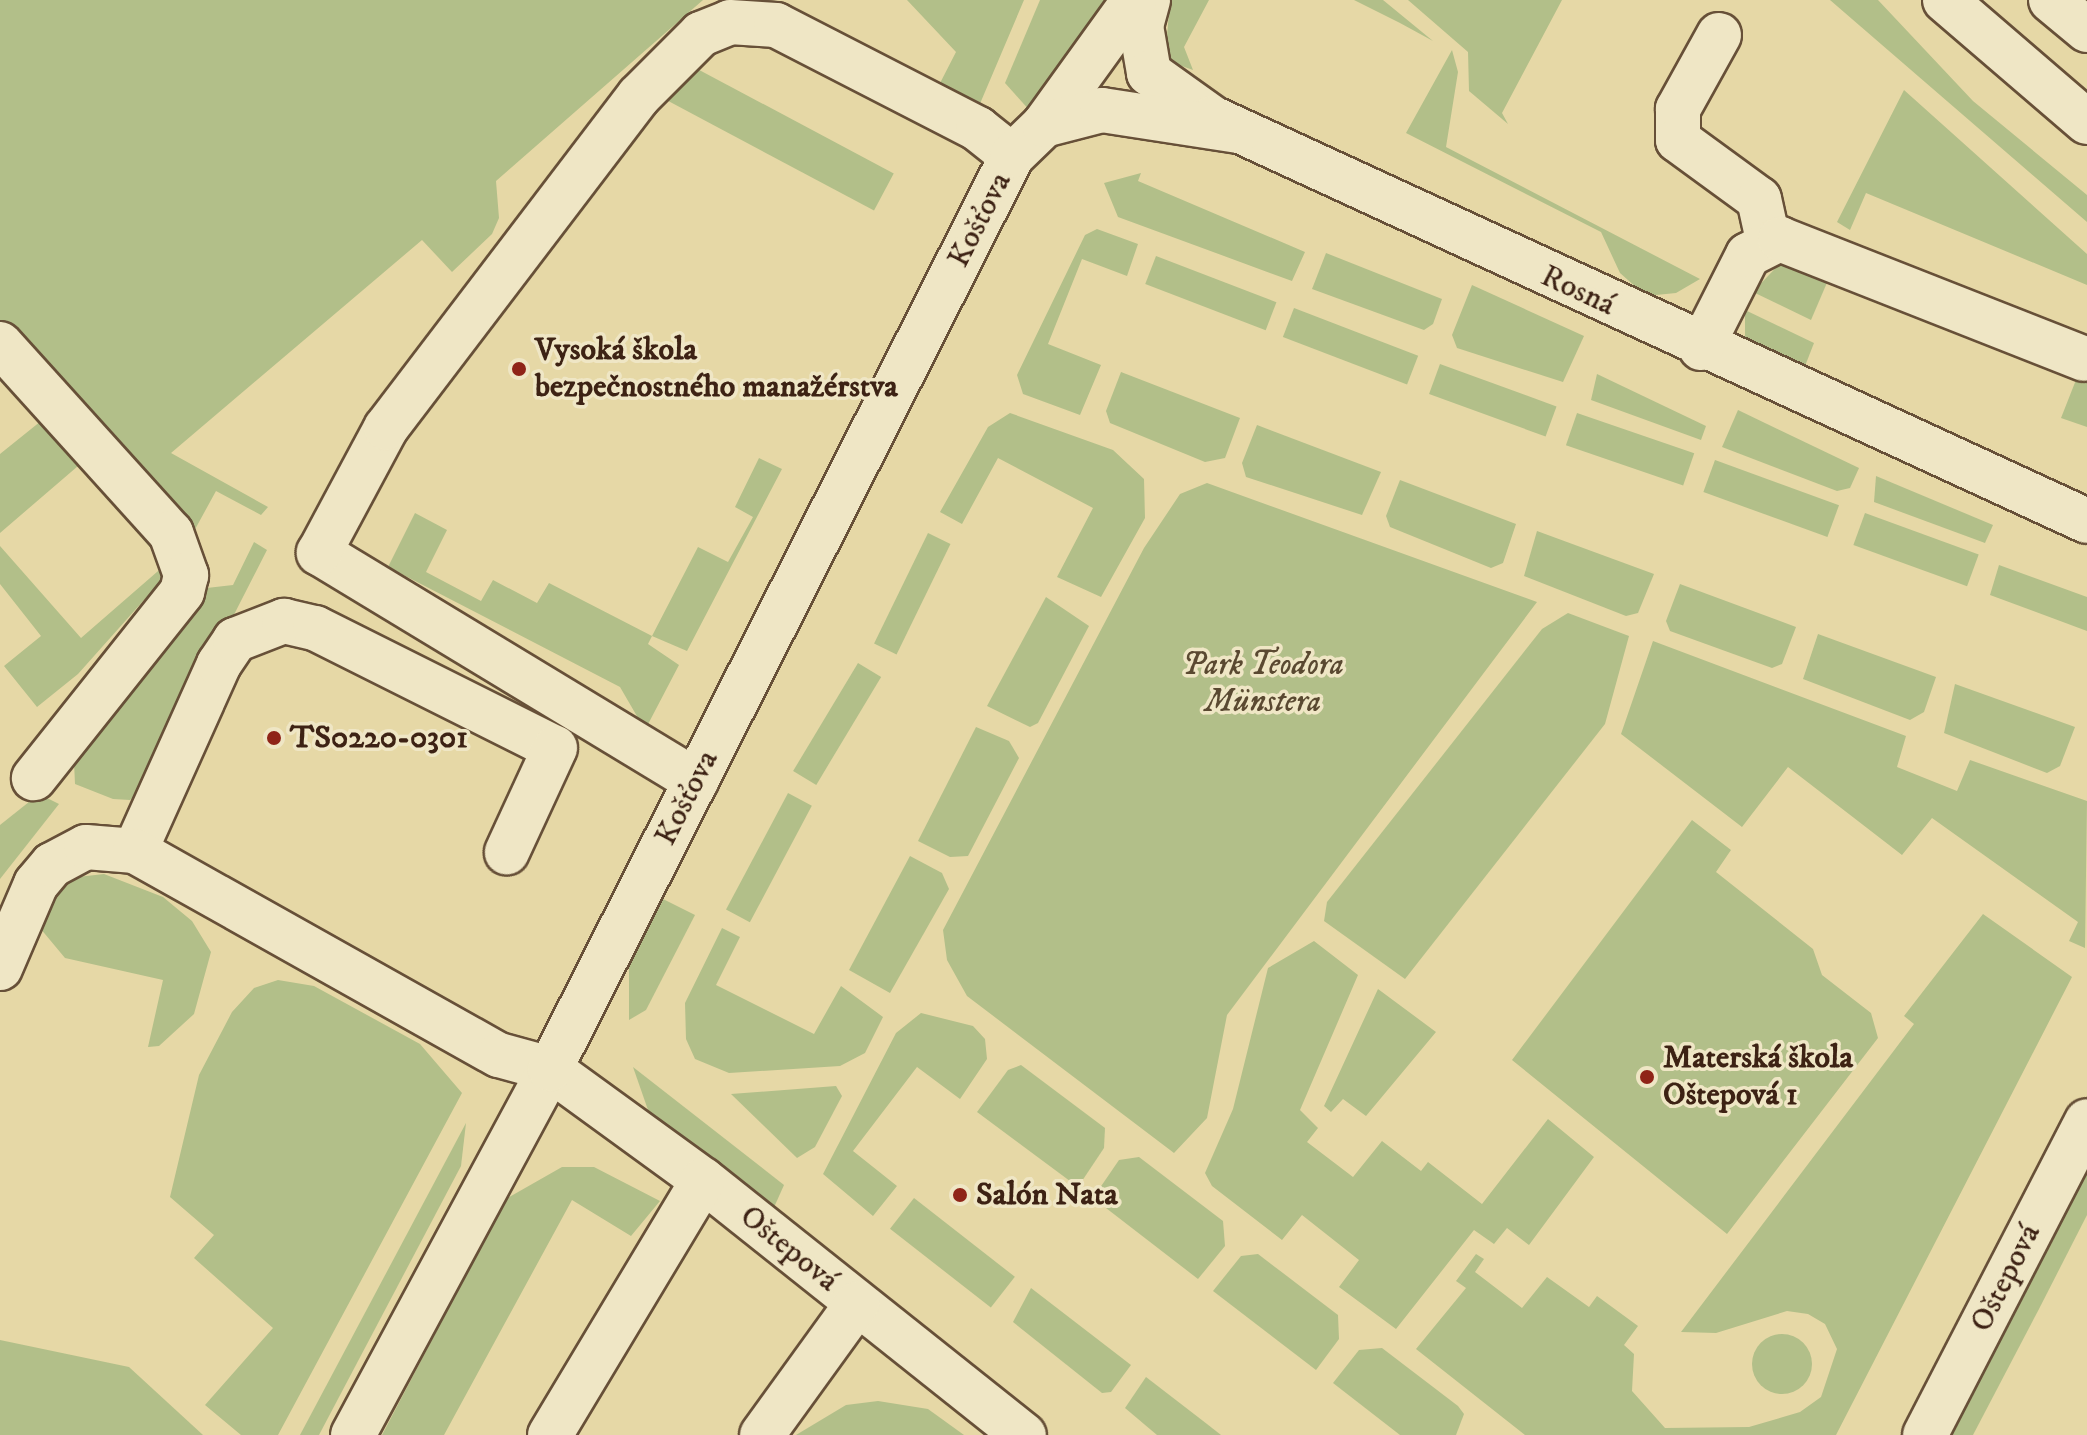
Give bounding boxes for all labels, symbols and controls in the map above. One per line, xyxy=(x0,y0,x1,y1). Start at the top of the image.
street label: Košťova xyxy=(940,166,1020,274)
street label: Rosná xyxy=(1535,257,1621,325)
place label: Vysoká škola bezpečnostného manažérstva xyxy=(535,332,898,407)
marker: Vysoká škola bezpečnostného manažérstva xyxy=(510,360,528,378)
park label: Park Teodora Münstera xyxy=(1182,647,1344,722)
place label: TS0220-0301 xyxy=(290,719,468,757)
marker: TS0220-0301 xyxy=(265,729,283,747)
street label: Košťova xyxy=(647,744,727,852)
place label: Materská škola Oštepová 1 xyxy=(1663,1040,1853,1115)
marker: Materská škola Oštepová 1 xyxy=(1638,1068,1656,1086)
place label: Salón Nata xyxy=(976,1176,1118,1214)
marker: Salón Nata xyxy=(951,1186,969,1204)
street label: Oštepová xyxy=(732,1198,846,1300)
street label: Oštepová xyxy=(1963,1218,2049,1338)

